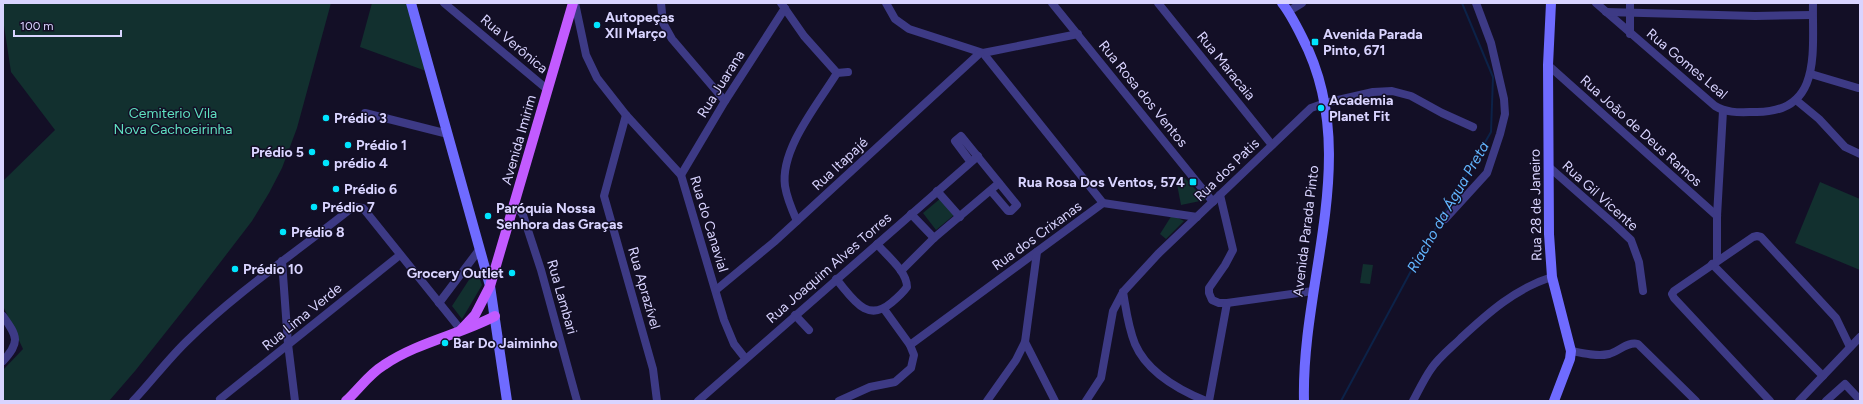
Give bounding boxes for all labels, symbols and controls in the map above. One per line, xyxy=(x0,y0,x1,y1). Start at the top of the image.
place label: Autopeças XII Março xyxy=(605,9,675,42)
street label: Rua Verônica xyxy=(477,11,551,77)
scale bar xyxy=(14,12,121,38)
text: 100 m xyxy=(20,19,54,33)
marker: Autopeças XII Março xyxy=(592,20,602,30)
street label: Rua Gomes Leal xyxy=(1643,25,1731,103)
place label: Avenida Parada Pinto, 671 xyxy=(1323,26,1423,59)
street label: Rua Maracaia xyxy=(1193,28,1259,104)
street label: Rua Rosa dos Ventos xyxy=(1095,37,1191,151)
marker: Avenida Parada Pinto, 671 xyxy=(1310,37,1320,47)
street label: Rua Juarana xyxy=(694,47,748,121)
street label: Rua João de Deus Ramos xyxy=(1577,72,1705,190)
place label: Academia Planet Fit xyxy=(1329,92,1393,125)
street label: Avenida Imirim xyxy=(498,93,540,187)
marker: Academia Planet Fit xyxy=(1316,103,1326,113)
park label: Cemiterio Vila Nova Cachoeirinha xyxy=(114,105,232,138)
place label: Prédio 3 xyxy=(334,110,387,127)
marker: Prédio 3 xyxy=(321,113,331,123)
street label: Rua Itapajé xyxy=(809,134,872,194)
street label: Rua dos Patis xyxy=(1191,135,1263,205)
place label: Prédio 1 xyxy=(356,137,407,154)
water label: Riacho da Água Preta xyxy=(1403,138,1493,276)
marker: Prédio 1 xyxy=(343,140,353,150)
place label: Prédio 5 xyxy=(251,144,304,161)
marker: Prédio 5 xyxy=(307,147,317,157)
street label: Rua 28 de Janeiro xyxy=(1527,149,1545,261)
place label: prédio 4 xyxy=(334,155,388,172)
street label: Rua Gil Vicente xyxy=(1558,157,1642,235)
marker: prédio 4 xyxy=(321,158,331,168)
street label: Avenida Parada Pinto xyxy=(1290,164,1322,298)
street label: Rua do Canavial xyxy=(686,174,732,274)
place label: Rua Rosa Dos Ventos, 574 xyxy=(1018,174,1185,191)
marker: Rua Rosa Dos Ventos, 574 xyxy=(1188,177,1198,187)
place label: Prédio 6 xyxy=(344,181,397,198)
marker: Prédio 6 xyxy=(331,184,341,194)
street label: Rua dos Crixanas xyxy=(989,198,1085,274)
place label: Prédio 7 xyxy=(322,199,375,216)
place label: Paróquia Nossa Senhora das Graças xyxy=(496,200,623,233)
marker: Prédio 7 xyxy=(309,202,319,212)
street label: Rua Joaquim Alves Torres xyxy=(763,209,895,327)
marker: Paróquia Nossa Senhora das Graças xyxy=(483,211,493,221)
place label: Prédio 8 xyxy=(291,224,345,241)
marker: Prédio 8 xyxy=(278,227,288,237)
street label: Rua Aprazível xyxy=(624,245,664,331)
street label: Rua Lambari xyxy=(543,258,581,336)
place label: Prédio 10 xyxy=(243,261,303,278)
marker: Prédio 10 xyxy=(230,264,240,274)
place label: Grocery Outlet xyxy=(407,265,504,282)
marker: Grocery Outlet xyxy=(507,268,517,278)
street label: Rua Lima Verde xyxy=(259,279,346,354)
place label: Bar Do Jaiminho xyxy=(453,335,558,352)
marker: Bar Do Jaiminho xyxy=(440,338,450,348)

